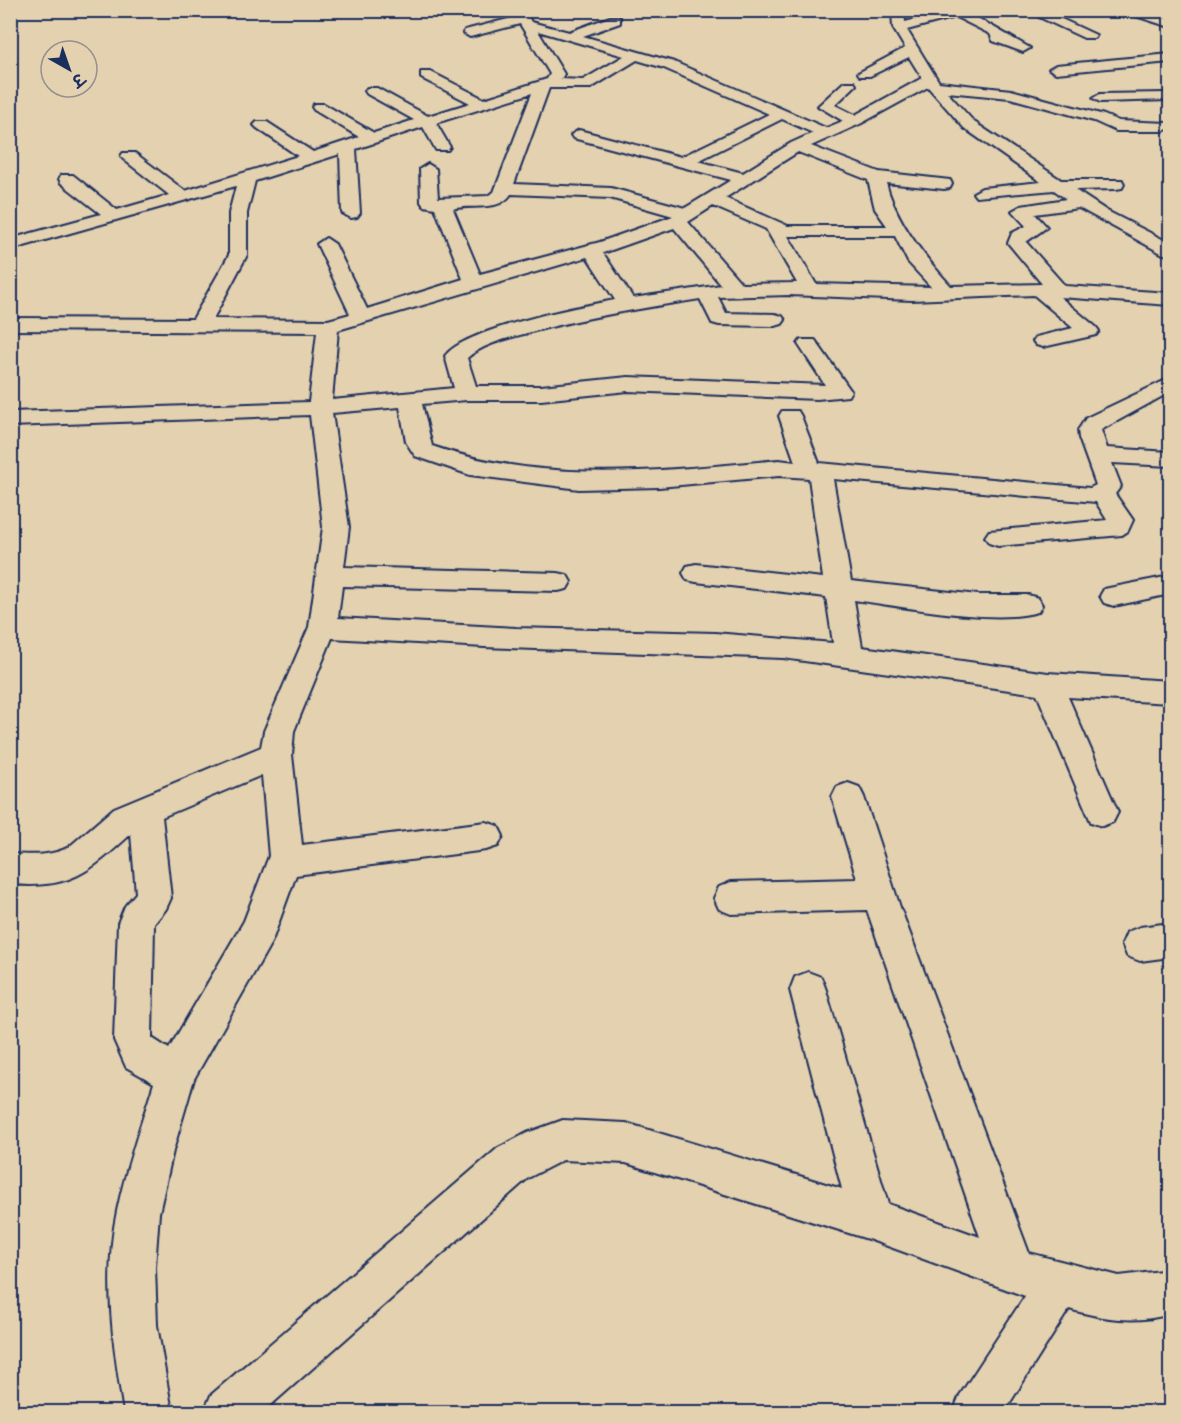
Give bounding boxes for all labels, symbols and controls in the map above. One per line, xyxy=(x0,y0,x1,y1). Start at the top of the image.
north arrow xyxy=(39,39,99,99)
text: उ xyxy=(66,67,91,92)

